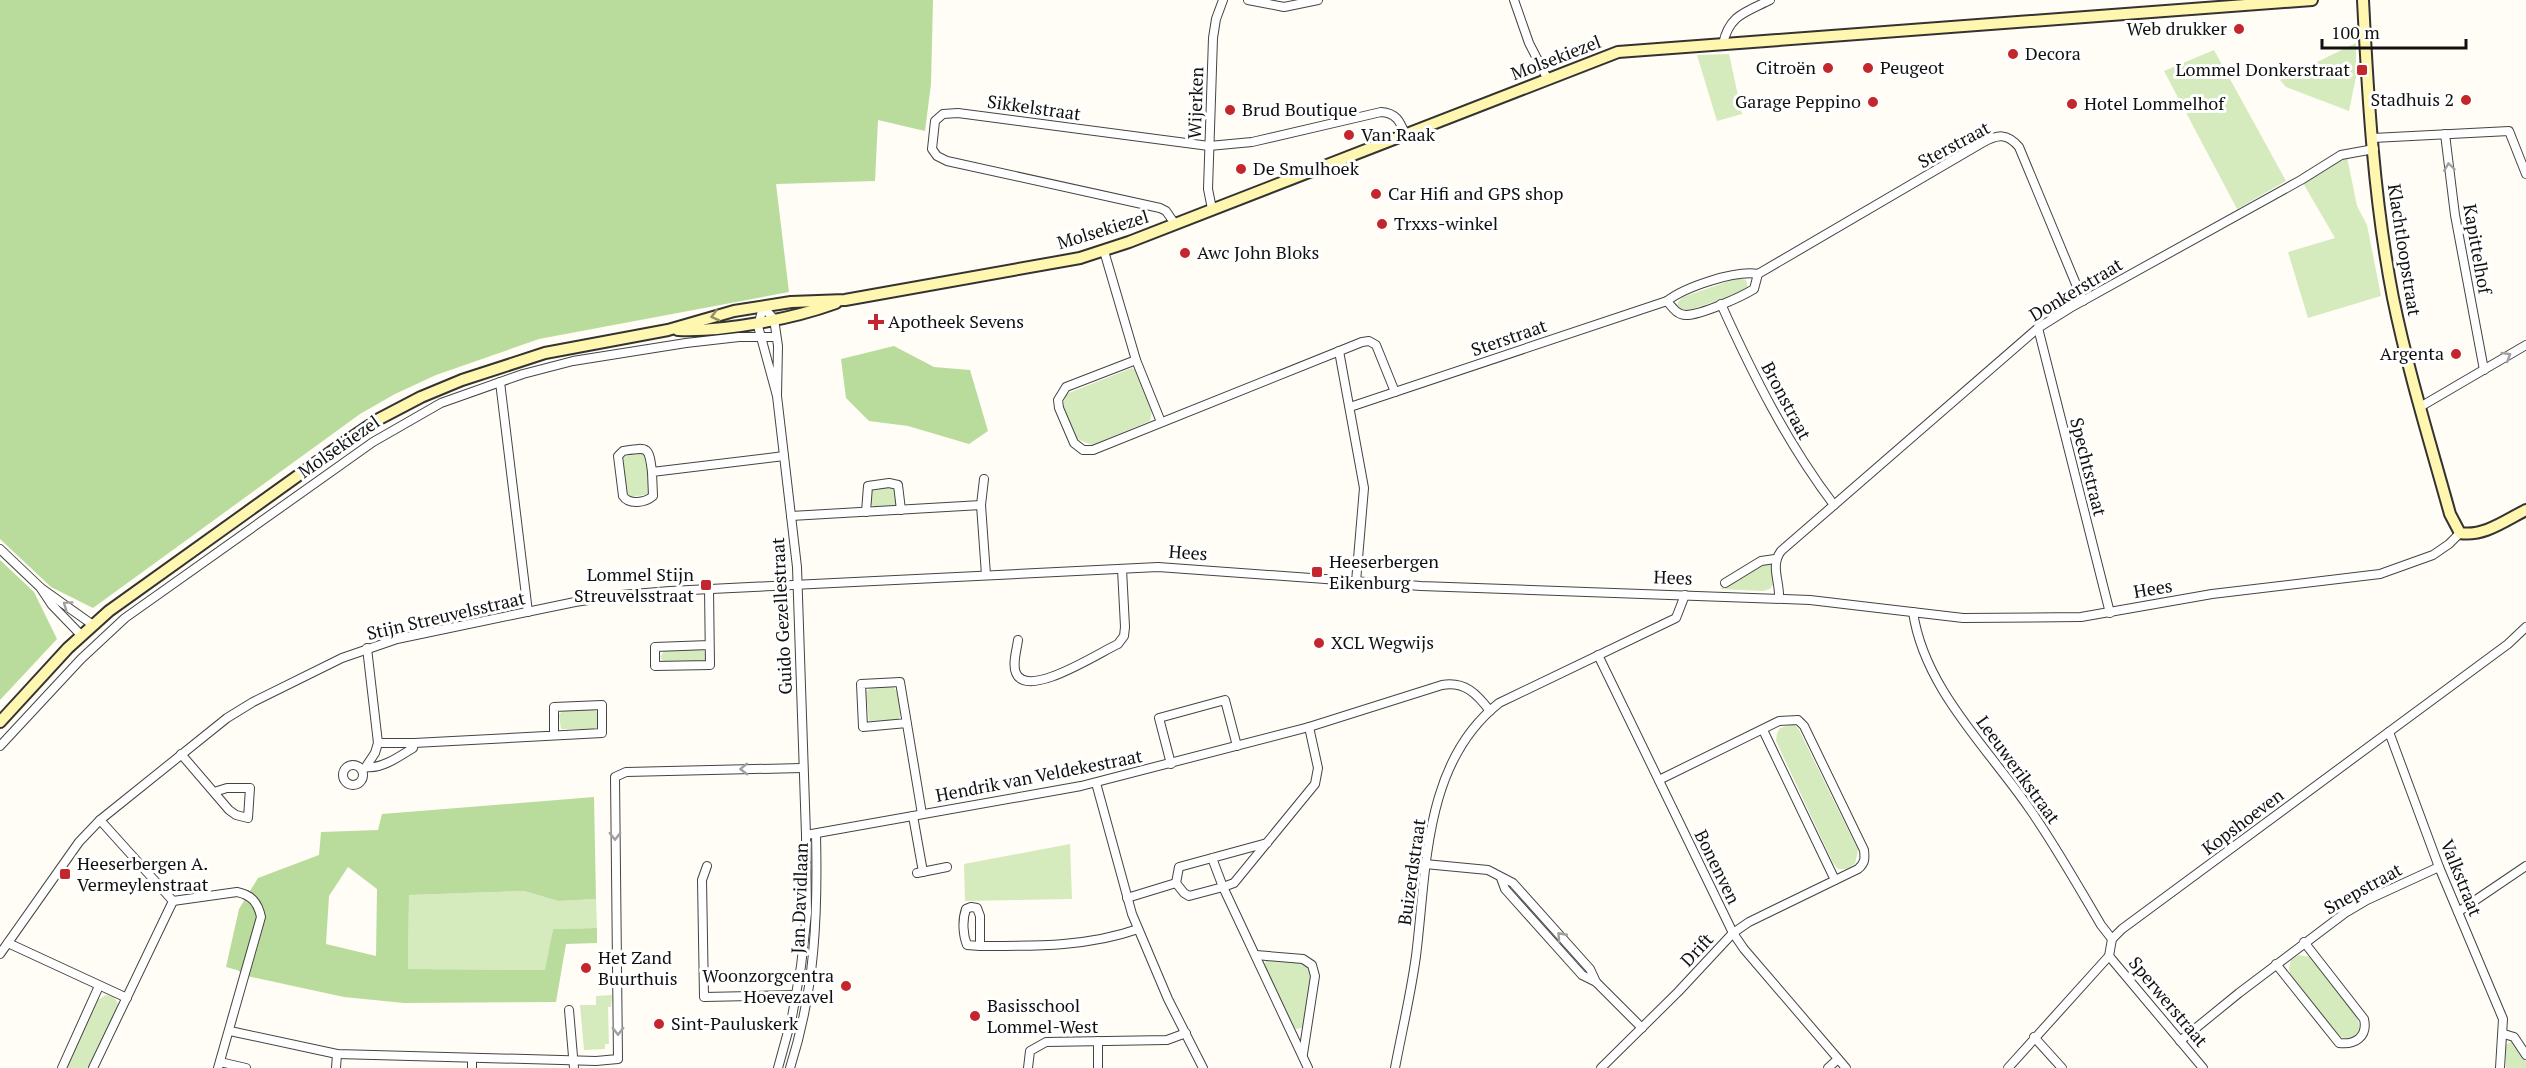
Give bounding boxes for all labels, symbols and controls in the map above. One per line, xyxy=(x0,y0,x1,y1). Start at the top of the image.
scale bar xyxy=(2322,12,2466,50)
place label: Web drukker xyxy=(2127,16,2227,40)
text: 100 m xyxy=(2331,20,2380,44)
marker: Web drukker xyxy=(2232,22,2246,36)
street label: Molsekiezel xyxy=(1507,29,1604,85)
place label: Decora xyxy=(2025,41,2081,65)
marker: Decora xyxy=(2006,47,2020,61)
place label: Citroën xyxy=(1756,55,1816,79)
place label: Peugeot xyxy=(1880,55,1945,79)
place label: Lommel Donkerstraat xyxy=(2176,57,2350,81)
marker: Citroën xyxy=(1821,61,1835,75)
marker: Peugeot xyxy=(1861,61,1875,75)
marker: Lommel Donkerstraat xyxy=(2355,63,2369,77)
street label: Wijerken xyxy=(1182,66,1208,139)
place label: Stadhuis 2 xyxy=(2371,87,2454,111)
street label: Sikkelstraat xyxy=(986,89,1083,125)
place label: Garage Peppino xyxy=(1735,89,1861,113)
place label: Hotel Lommelhof xyxy=(2084,91,2226,115)
marker: Stadhuis 2 xyxy=(2459,93,2473,107)
marker: Garage Peppino xyxy=(1866,95,1880,109)
place label: Brud Boutique xyxy=(1242,97,1357,121)
marker: Hotel Lommelhof xyxy=(2065,97,2079,111)
marker: Brud Boutique xyxy=(1223,103,1237,117)
street label: Sterstraat xyxy=(1913,115,1994,173)
place label: Van Raak xyxy=(1361,122,1436,146)
marker: Van Raak xyxy=(1342,128,1356,142)
place label: De Smulhoek xyxy=(1253,156,1360,180)
marker: De Smulhoek xyxy=(1234,162,1248,176)
one-way arrow xyxy=(2443,162,2456,172)
place label: Car Hifi and GPS shop xyxy=(1388,181,1563,205)
street label: Klachtloopstraat xyxy=(2383,182,2427,318)
marker: Car Hifi and GPS shop xyxy=(1369,187,1383,201)
street label: Kapittelhof xyxy=(2458,202,2498,297)
street label: Molsekiezel xyxy=(1054,204,1151,254)
place label: Trxxs-winkel xyxy=(1394,211,1498,235)
marker: Trxxs-winkel xyxy=(1375,217,1389,231)
place label: Awc John Bloks xyxy=(1197,240,1319,264)
marker: Awc John Bloks xyxy=(1178,246,1192,260)
street label: Donkerstraat xyxy=(2024,252,2127,326)
one-way arrow xyxy=(710,309,721,321)
place label: Apotheek Sevens xyxy=(888,309,1024,333)
street label: Sterstraat xyxy=(1468,313,1550,361)
marker: Apotheek Sevens xyxy=(869,315,883,329)
place label: Argenta xyxy=(2380,341,2444,365)
marker: Argenta xyxy=(2449,347,2463,361)
one-way arrow xyxy=(2501,352,2511,364)
street label: Bronstraat xyxy=(1756,357,1818,444)
street label: Molsekiezel xyxy=(293,409,384,483)
street label: Spechtstraat xyxy=(2065,415,2113,519)
street label: Guido Gezellestraat xyxy=(765,536,797,695)
street label: Hees xyxy=(1168,539,1208,565)
place label: Heeserbergen Eikenburg xyxy=(1329,549,1439,594)
place label: Lommel Stijn Streuvelsstraat xyxy=(574,562,694,607)
street label: Hees xyxy=(1653,564,1693,590)
marker: Heeserbergen Eikenburg xyxy=(1310,565,1324,579)
street label: Hees xyxy=(2132,573,2174,603)
marker: Lommel Stijn Streuvelsstraat xyxy=(699,578,713,592)
street label: Stijn Streuvelsstraat xyxy=(364,585,528,645)
one-way arrow xyxy=(63,601,74,612)
place label: XCL Wegwijs xyxy=(1331,630,1434,654)
marker: XCL Wegwijs xyxy=(1312,636,1326,650)
street label: Leeuwerikstraat xyxy=(1971,711,2066,829)
street label: Hendrik van Veldekestraat xyxy=(933,743,1145,807)
one-way arrow xyxy=(739,763,748,775)
street label: Kopshoeven xyxy=(2197,782,2288,860)
street label: Buizerdstraat xyxy=(1392,817,1430,927)
street label: Bonenven xyxy=(1690,825,1746,908)
one-way arrow xyxy=(609,831,621,840)
street label: Valkstraat xyxy=(2436,836,2488,920)
street label: Jan Davidlaan xyxy=(785,842,813,954)
place label: Heeserbergen A. Vermeylenstraat xyxy=(77,851,209,896)
street label: Snepstraat xyxy=(2319,857,2406,919)
marker: Heeserbergen A. Vermeylenstraat xyxy=(58,867,72,881)
street label: Drift xyxy=(1675,927,1718,971)
one-way arrow xyxy=(1557,932,1568,943)
place label: Het Zand Buurthuis xyxy=(598,945,677,990)
street label: Sperwerstraat xyxy=(2124,951,2214,1052)
marker: Het Zand Buurthuis xyxy=(579,961,593,975)
place label: Woonzorgcentra Hoevezavel xyxy=(702,963,834,1008)
marker: Woonzorgcentra Hoevezavel xyxy=(839,979,853,993)
place label: Basisschool Lommel-West xyxy=(987,993,1099,1038)
marker: Basisschool Lommel-West xyxy=(968,1009,982,1023)
place label: Sint-Pauluskerk xyxy=(671,1011,799,1035)
marker: Sint-Pauluskerk xyxy=(652,1017,666,1031)
one-way arrow xyxy=(612,1026,624,1035)

